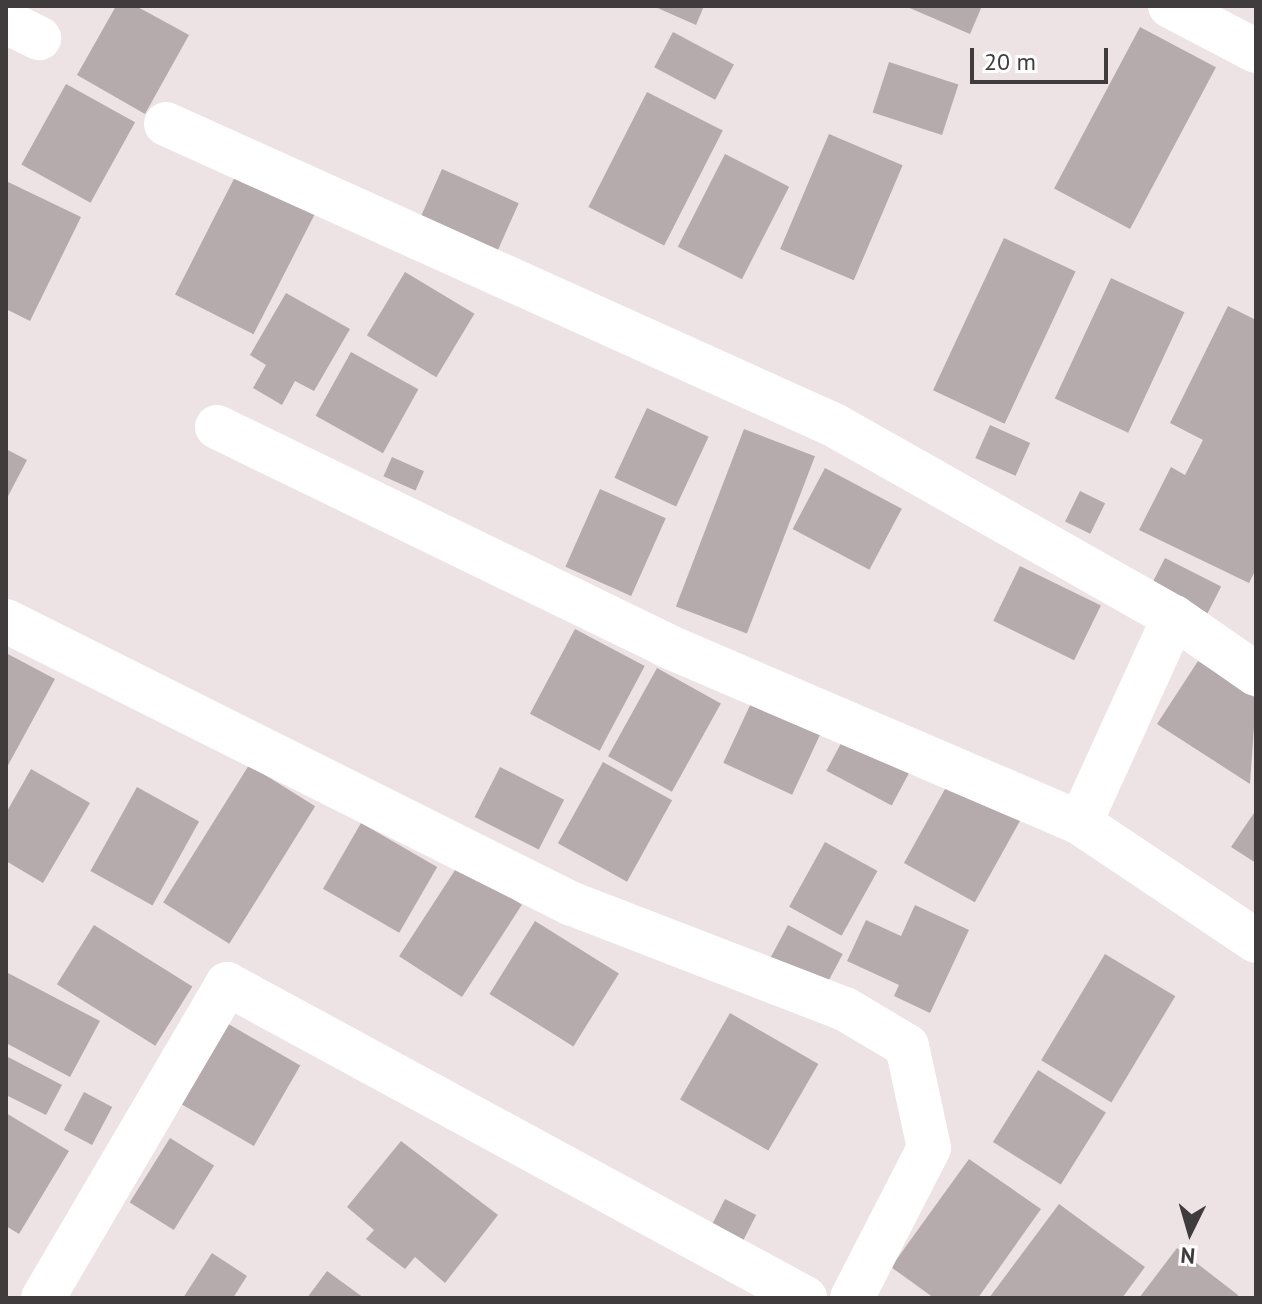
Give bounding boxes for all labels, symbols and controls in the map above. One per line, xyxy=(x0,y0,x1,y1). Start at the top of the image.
scale bar xyxy=(974,32,1112,82)
text: 20 m xyxy=(984,46,1036,77)
north arrow xyxy=(1150,1192,1230,1272)
text: N xyxy=(1179,1241,1196,1270)

